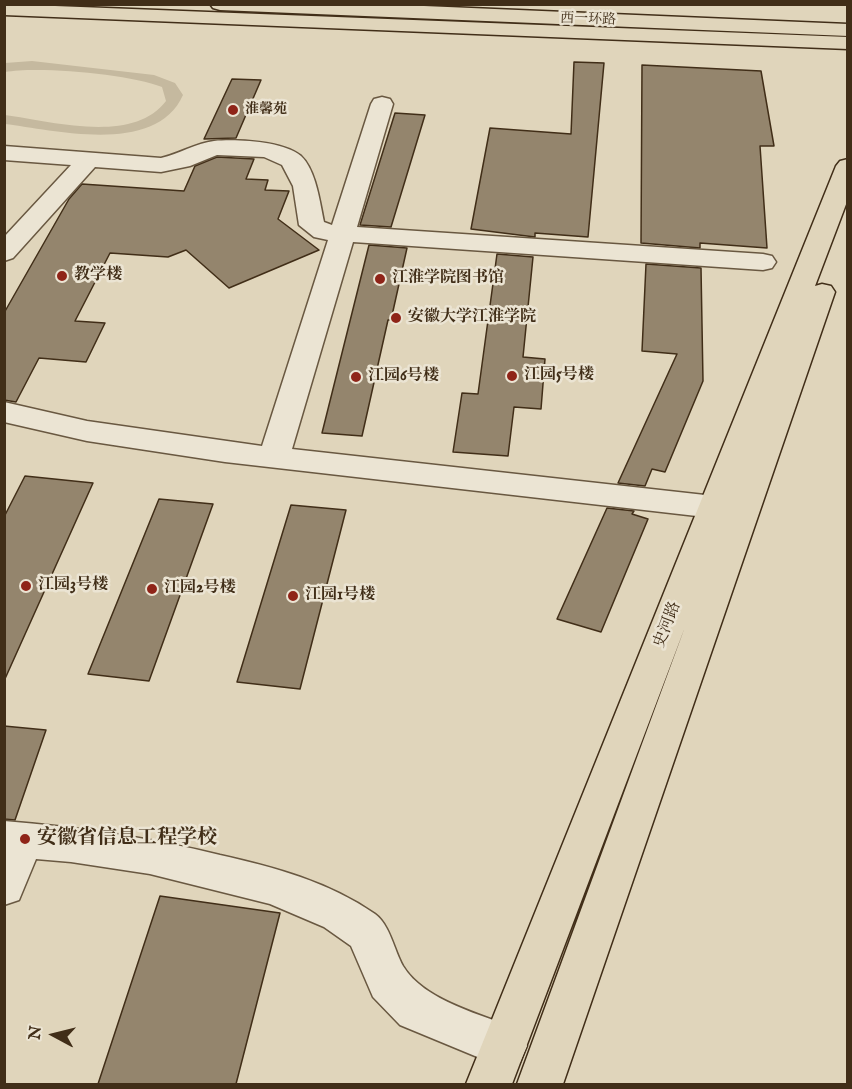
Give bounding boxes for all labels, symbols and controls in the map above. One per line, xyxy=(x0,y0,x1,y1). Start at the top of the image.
street label: 西一环路 xyxy=(560,11,616,29)
place label: 淮馨苑 xyxy=(245,102,287,118)
marker: 淮馨苑 xyxy=(226,103,240,117)
place label: 教学楼 xyxy=(74,266,122,286)
marker: 教学楼 xyxy=(55,269,69,283)
place label: 江淮学院图书馆 xyxy=(392,269,504,289)
marker: 江淮学院图书馆 xyxy=(373,272,387,286)
place label: 安徽大学江淮学院 xyxy=(408,308,536,328)
marker: 安徽大学江淮学院 xyxy=(389,311,403,325)
place label: 江园5号楼 xyxy=(524,366,594,386)
place label: 江园6号楼 xyxy=(368,367,439,387)
marker: 江园5号楼 xyxy=(505,369,519,383)
marker: 江园6号楼 xyxy=(349,370,363,384)
place label: 江园3号楼 xyxy=(38,576,108,596)
marker: 江园3号楼 xyxy=(19,579,33,593)
place label: 江园2号楼 xyxy=(164,579,236,599)
marker: 江园2号楼 xyxy=(145,582,159,596)
place label: 江园1号楼 xyxy=(305,586,375,606)
marker: 江园1号楼 xyxy=(286,589,300,603)
street label: 史河路 xyxy=(650,599,686,651)
place label: 安徽省信息工程学校 xyxy=(37,827,217,851)
marker: 安徽省信息工程学校 xyxy=(18,832,32,846)
north arrow xyxy=(24,1005,84,1065)
text: N xyxy=(25,1025,47,1041)

